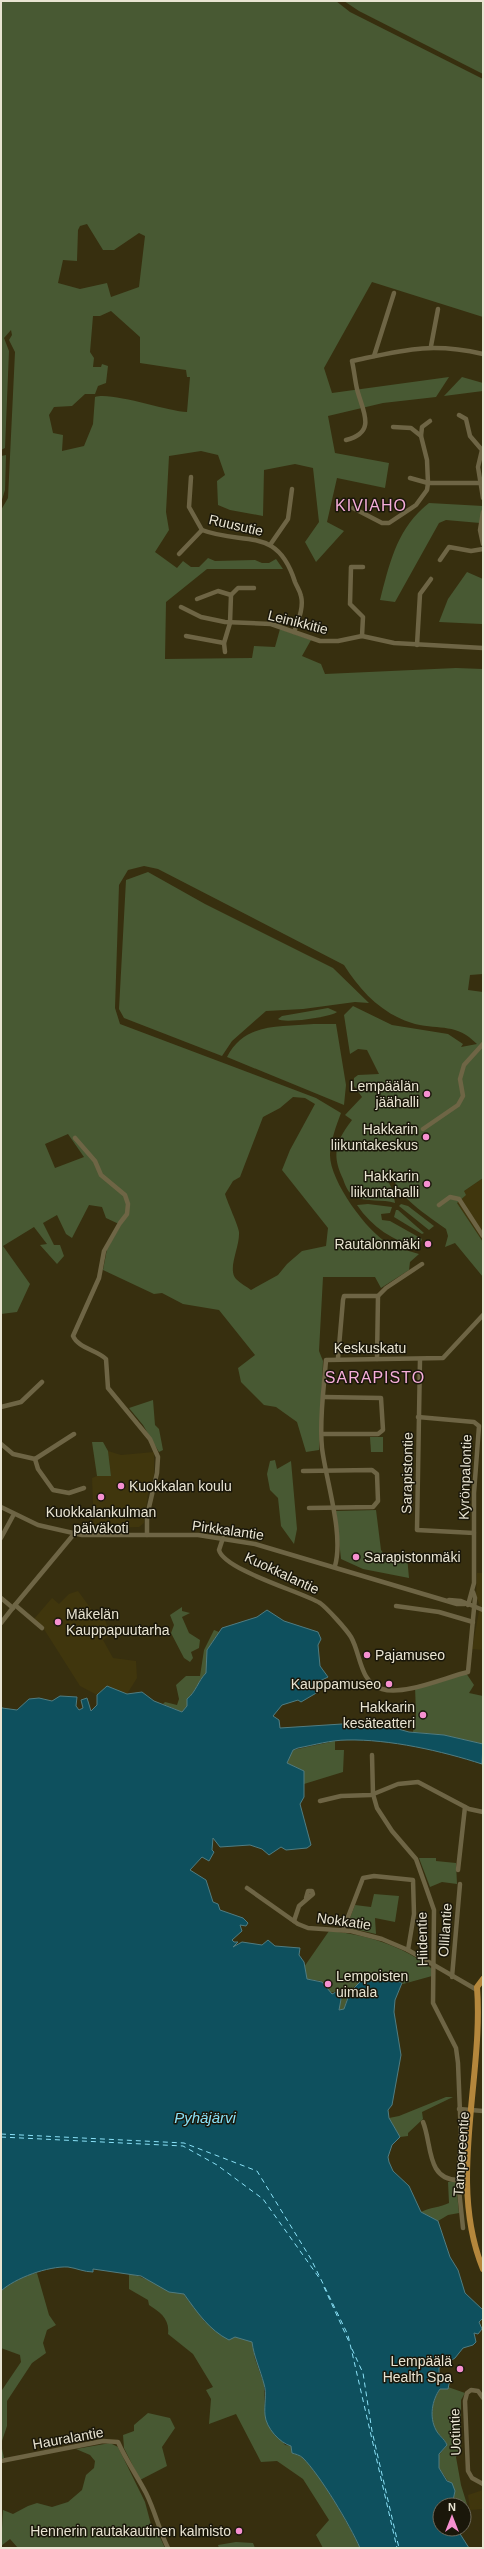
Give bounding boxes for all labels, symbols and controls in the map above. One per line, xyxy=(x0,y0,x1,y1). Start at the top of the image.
district label: KIVIAHO xyxy=(335,497,407,514)
street label: Ruusutie xyxy=(207,511,265,539)
street label: Leinikkitie xyxy=(266,607,330,637)
place label: Lempäälän jäähalli xyxy=(350,1078,419,1110)
marker: Lempäälän jäähalli xyxy=(422,1089,432,1099)
place label: Hakkarin liikuntakeskus xyxy=(331,1121,418,1153)
marker: Hakkarin liikuntakeskus xyxy=(421,1132,431,1142)
place label: Hakkarin liikuntahalli xyxy=(351,1168,419,1200)
marker: Hakkarin liikuntahalli xyxy=(422,1179,432,1189)
place label: Rautalonmäki xyxy=(334,1236,420,1252)
marker: Rautalonmäki xyxy=(423,1239,433,1249)
street label: Keskuskatu xyxy=(334,1340,406,1356)
district label: SARAPISTO xyxy=(325,1369,425,1386)
street label: Sarapistontie xyxy=(398,1432,416,1514)
street label: Kyrönpalontie xyxy=(456,1434,474,1520)
place label: Kuokkalan koulu xyxy=(129,1478,232,1494)
marker: Kuokkalan koulu xyxy=(116,1481,126,1491)
marker: Kuokkalankulman päiväkoti xyxy=(96,1492,106,1502)
place label: Kuokkalankulman päiväkoti xyxy=(46,1504,156,1536)
street label: Pirkkalantie xyxy=(191,1517,265,1543)
street label: Kuokkalantie xyxy=(242,1549,322,1597)
place label: Sarapistonmäki xyxy=(364,1549,461,1565)
marker: Sarapistonmäki xyxy=(351,1552,361,1562)
place label: Mäkelän Kauppapuutarha xyxy=(66,1606,170,1638)
marker: Mäkelän Kauppapuutarha xyxy=(53,1617,63,1627)
place label: Pajamuseo xyxy=(375,1647,445,1663)
marker: Pajamuseo xyxy=(362,1650,372,1660)
place label: Kauppamuseo xyxy=(291,1676,381,1692)
marker: Kauppamuseo xyxy=(384,1679,394,1689)
place label: Hakkarin kesäteatteri xyxy=(343,1699,415,1731)
marker: Hakkarin kesäteatteri xyxy=(418,1710,428,1720)
street label: Ollilantie xyxy=(435,1902,455,1957)
street label: Nokkatie xyxy=(316,1909,372,1933)
street label: Hiidentie xyxy=(414,1911,430,1966)
place label: Lempoisten uimala xyxy=(336,1968,408,2000)
marker: Lempoisten uimala xyxy=(323,1979,333,1989)
water label: Pyhäjärvi xyxy=(174,2109,237,2126)
street label: Tampereentie xyxy=(450,2111,472,2197)
place label: Lempäälä Health Spa xyxy=(383,2353,452,2385)
marker: Lempäälä Health Spa xyxy=(455,2364,465,2374)
street label: Uotintie xyxy=(446,2408,464,2456)
street label: Hauralantie xyxy=(31,2424,105,2452)
north arrow xyxy=(432,2497,472,2537)
text: N xyxy=(448,2501,456,2513)
place label: Hennerin rautakautinen kalmisto xyxy=(30,2523,231,2539)
marker: Hennerin rautakautinen kalmisto xyxy=(234,2526,244,2536)

